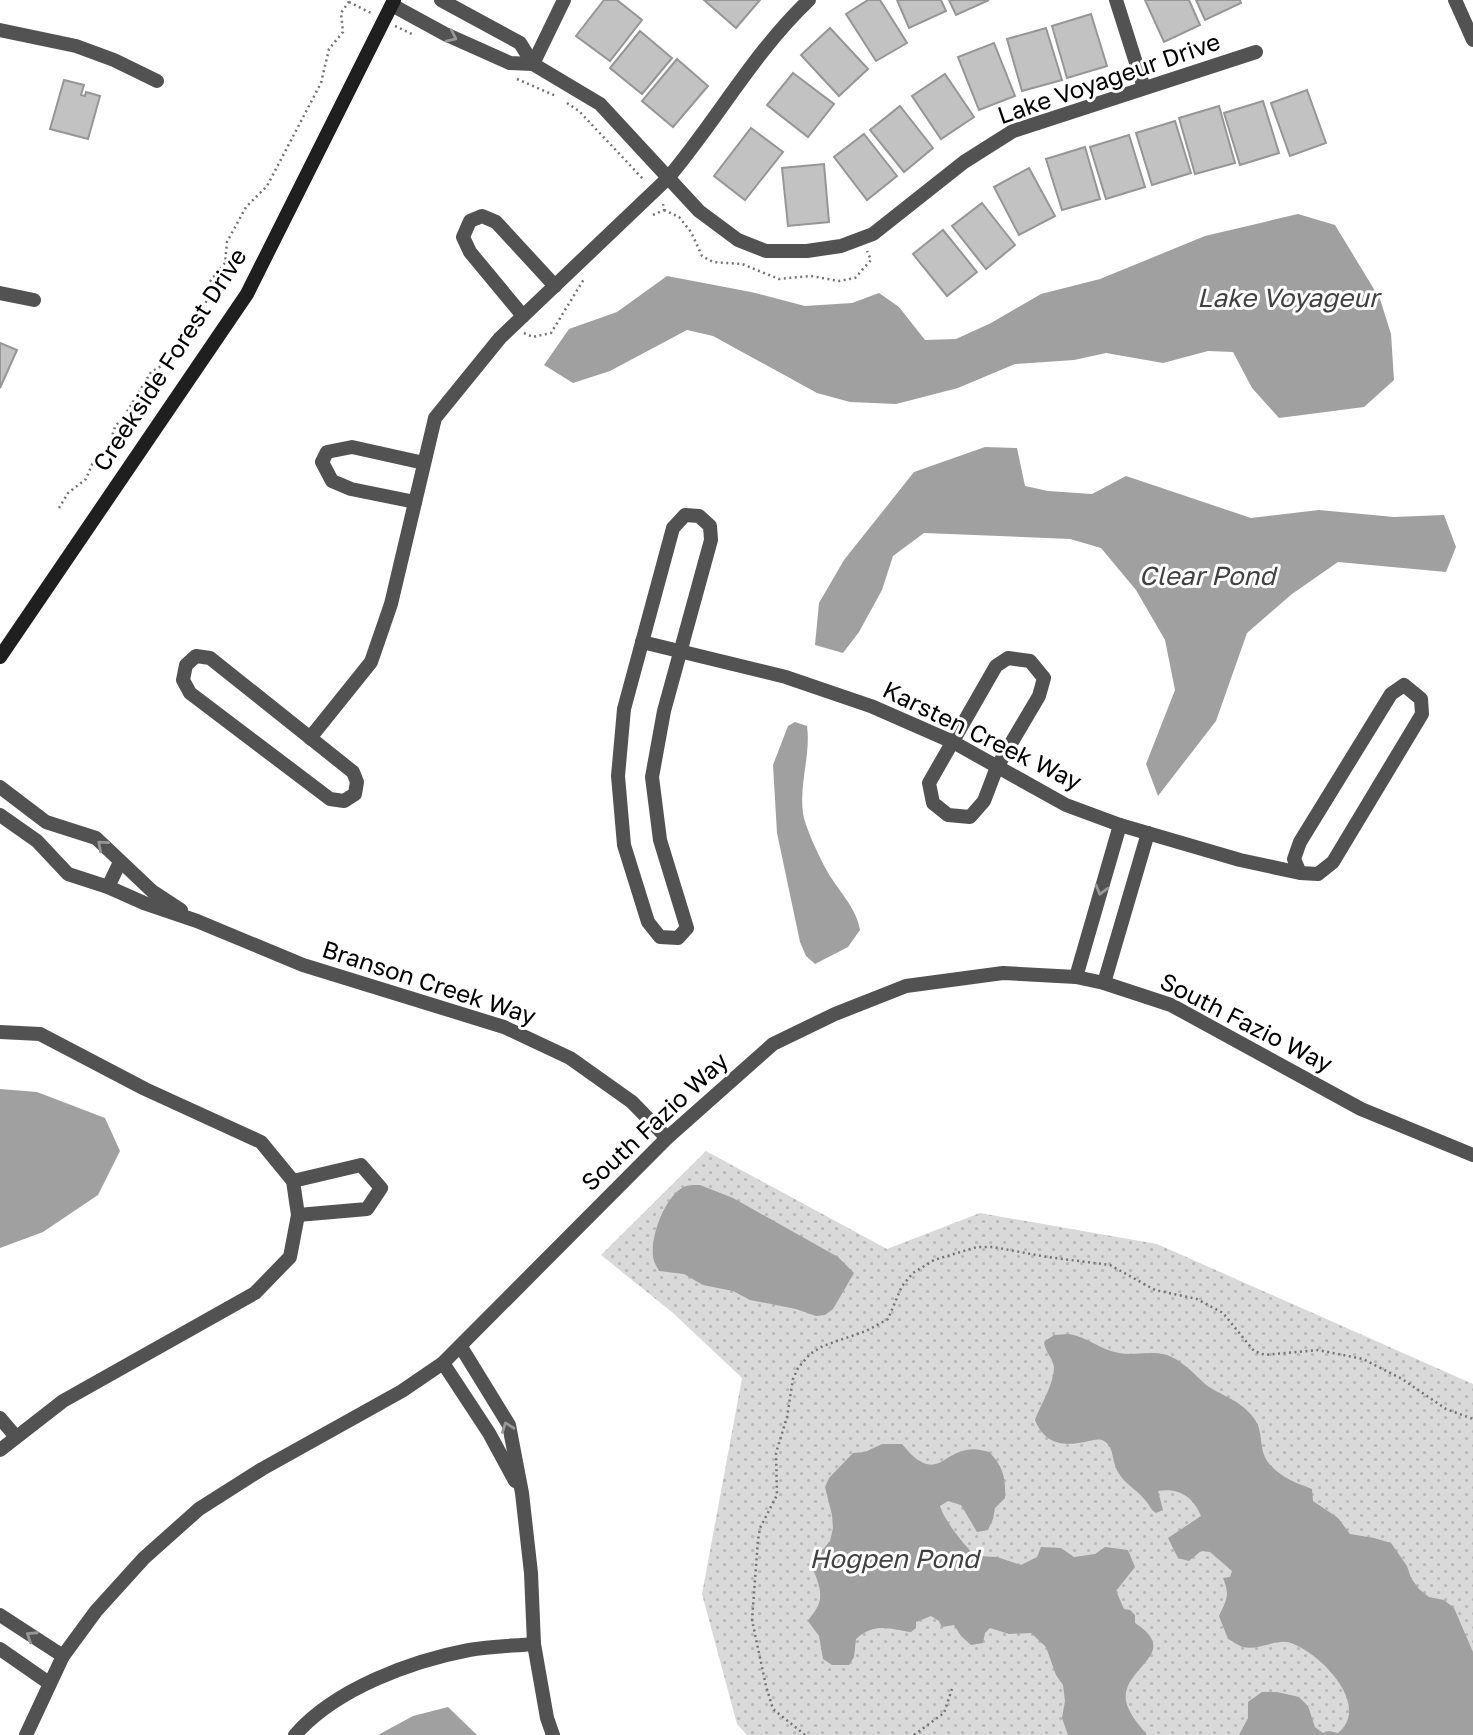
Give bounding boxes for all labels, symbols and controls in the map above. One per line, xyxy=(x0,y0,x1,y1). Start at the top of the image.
street label: Lake Voyageur Drive xyxy=(993,26,1224,129)
one-way arrow xyxy=(445,29,457,43)
street label: Creekside Forest Drive xyxy=(86,242,252,476)
water label: Lake Voyageur xyxy=(1197,282,1383,313)
water label: Clear Pond xyxy=(1139,560,1278,591)
street label: Karsten Creek Way xyxy=(878,674,1087,795)
one-way arrow xyxy=(97,841,110,853)
one-way arrow xyxy=(1095,884,1109,896)
street label: Branson Creek Way xyxy=(319,933,540,1030)
street label: South Fazio Way xyxy=(1156,966,1338,1078)
street label: South Fazio Way xyxy=(575,1046,733,1196)
one-way arrow xyxy=(501,1422,515,1434)
water label: Hogpen Pond xyxy=(809,1543,982,1574)
one-way arrow xyxy=(26,1631,39,1644)

